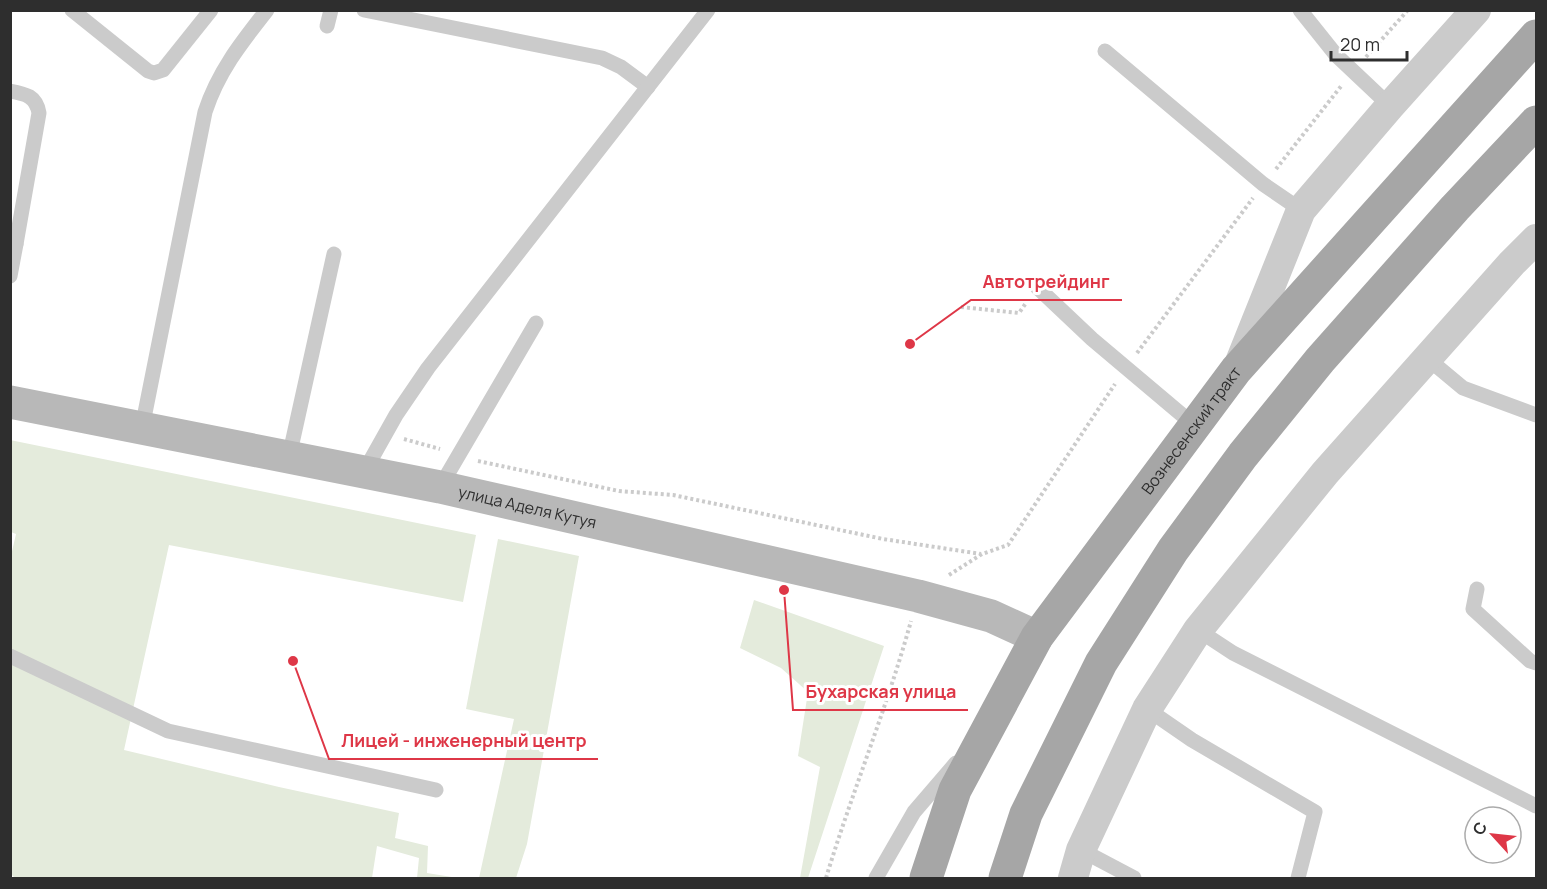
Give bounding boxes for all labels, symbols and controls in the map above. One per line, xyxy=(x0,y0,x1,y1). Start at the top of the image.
scale bar xyxy=(1331,24,1408,62)
text: 20 m xyxy=(1340,32,1380,56)
callout: Автотрейдинг xyxy=(971,264,1122,300)
text: Автотрейдинг xyxy=(982,269,1110,293)
street label: Вознесенский тракт xyxy=(1136,362,1246,499)
street label: улица Аделя Кутуя xyxy=(456,481,599,533)
callout: Бухарская улица xyxy=(793,674,968,710)
text: Бухарская улица xyxy=(806,679,956,703)
callout: Лицей - инженерный центр xyxy=(329,723,598,759)
text: Лицей - инженерный центр xyxy=(341,728,587,752)
north arrow xyxy=(1463,805,1523,865)
text: С xyxy=(1467,818,1492,838)

